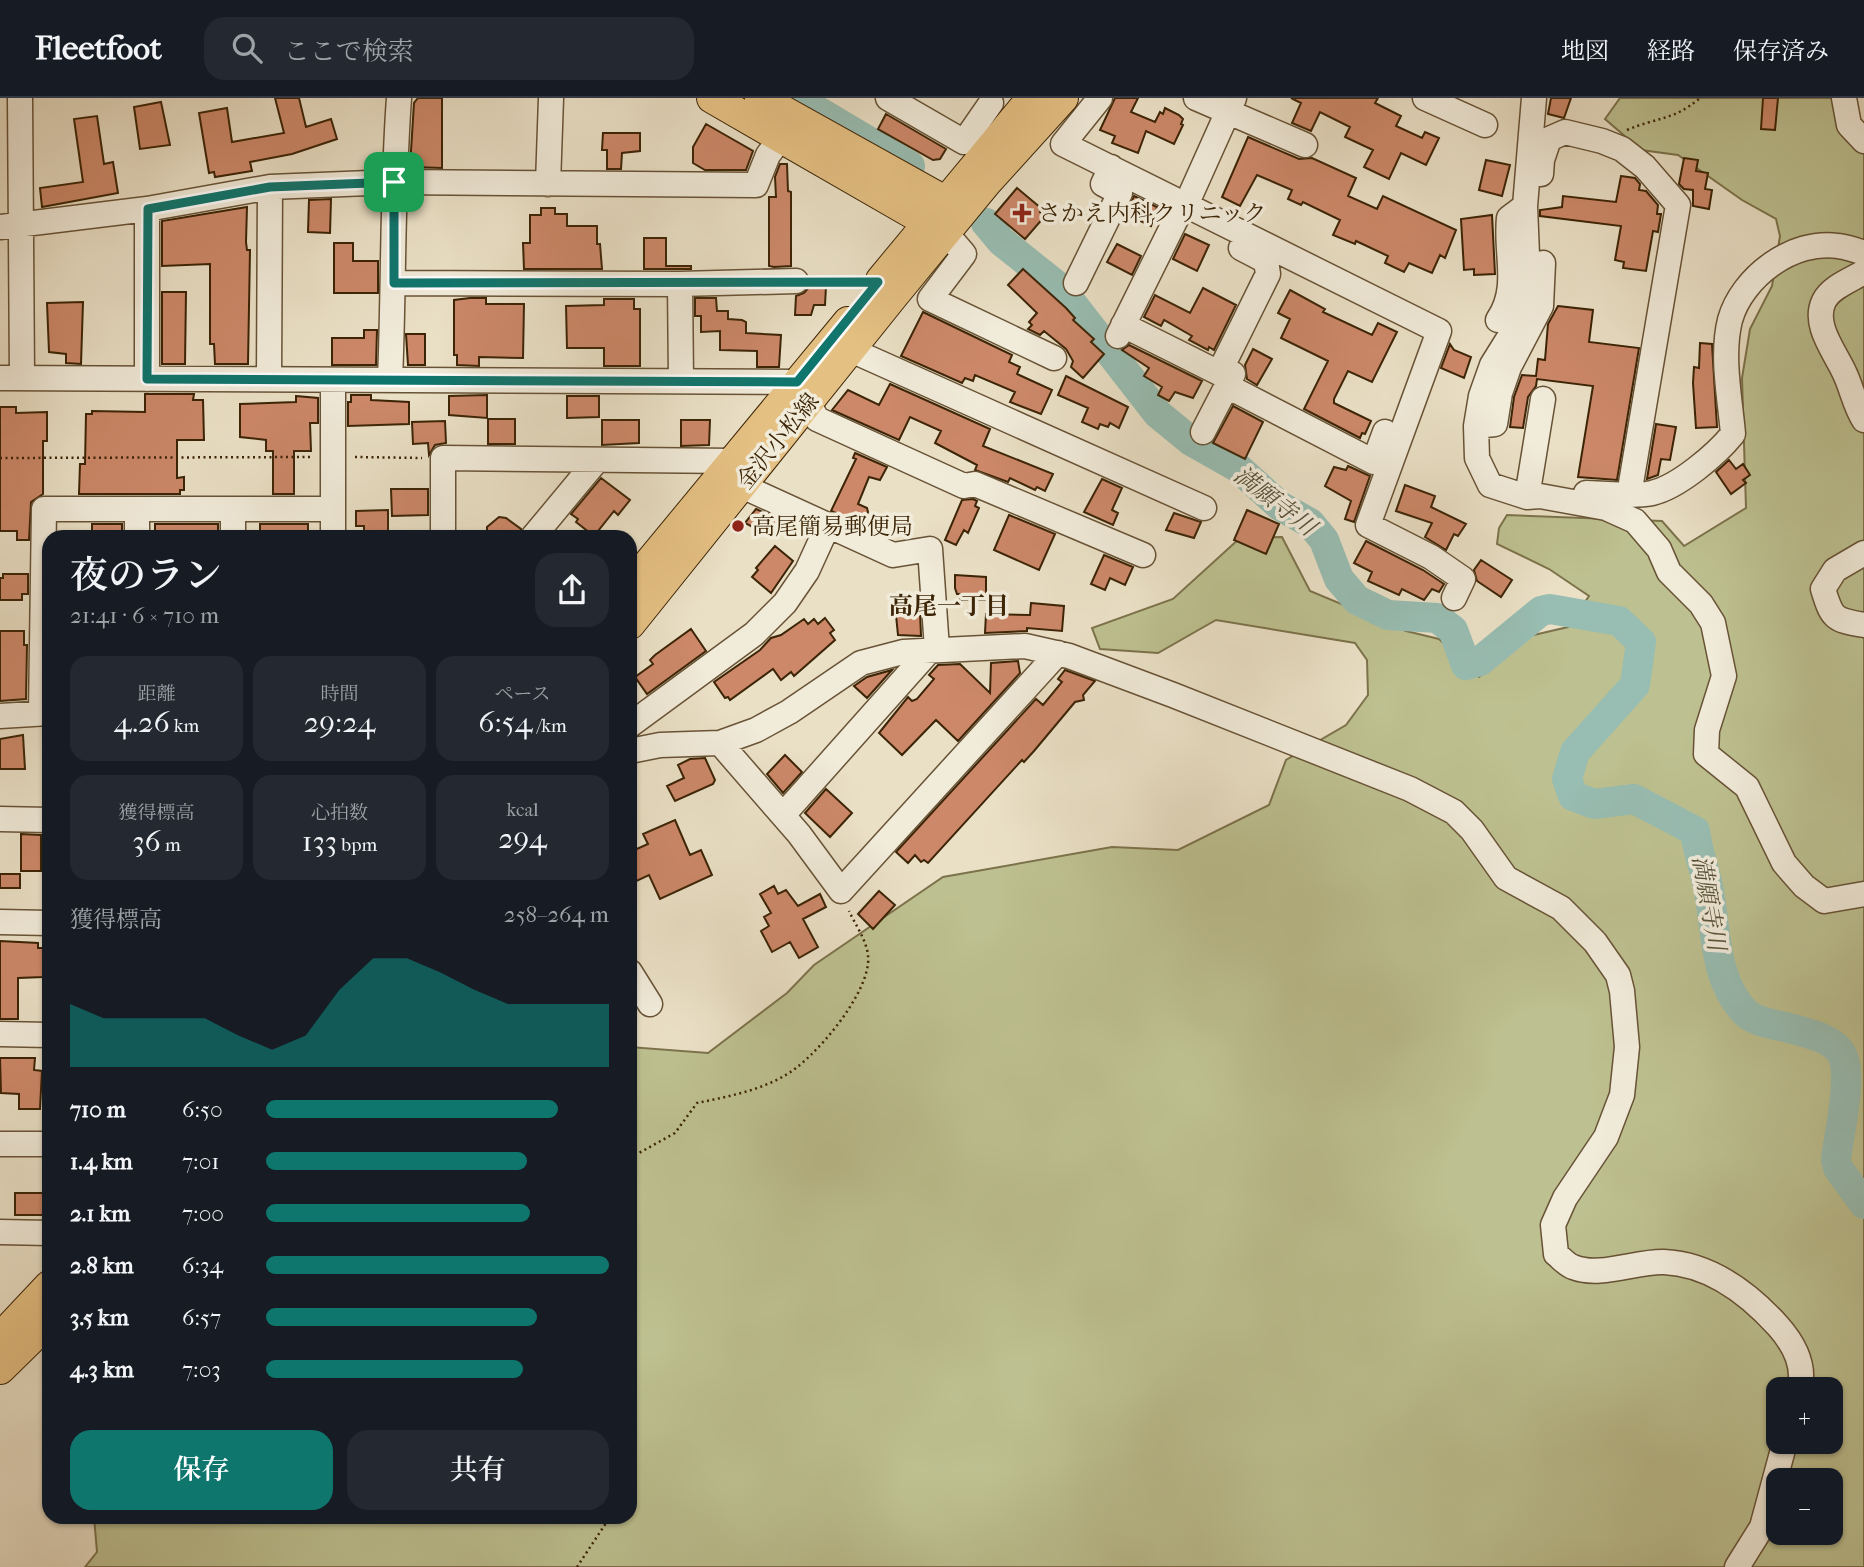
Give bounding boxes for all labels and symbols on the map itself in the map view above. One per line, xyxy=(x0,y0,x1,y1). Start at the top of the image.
pin xyxy=(364,152,424,212)
place label: さかえ内科クリニック xyxy=(1038,200,1267,227)
marker: さかえ内科クリニック xyxy=(1012,203,1032,223)
street label: 金沢小松線 xyxy=(731,388,825,494)
water label: 満願寺川 xyxy=(1229,460,1324,543)
place label: 高尾簡易郵便局 xyxy=(752,513,913,540)
marker: 高尾簡易郵便局 xyxy=(730,518,746,534)
district label: 高尾一丁目 xyxy=(889,592,1009,620)
water label: 満願寺川 xyxy=(1687,853,1732,956)

